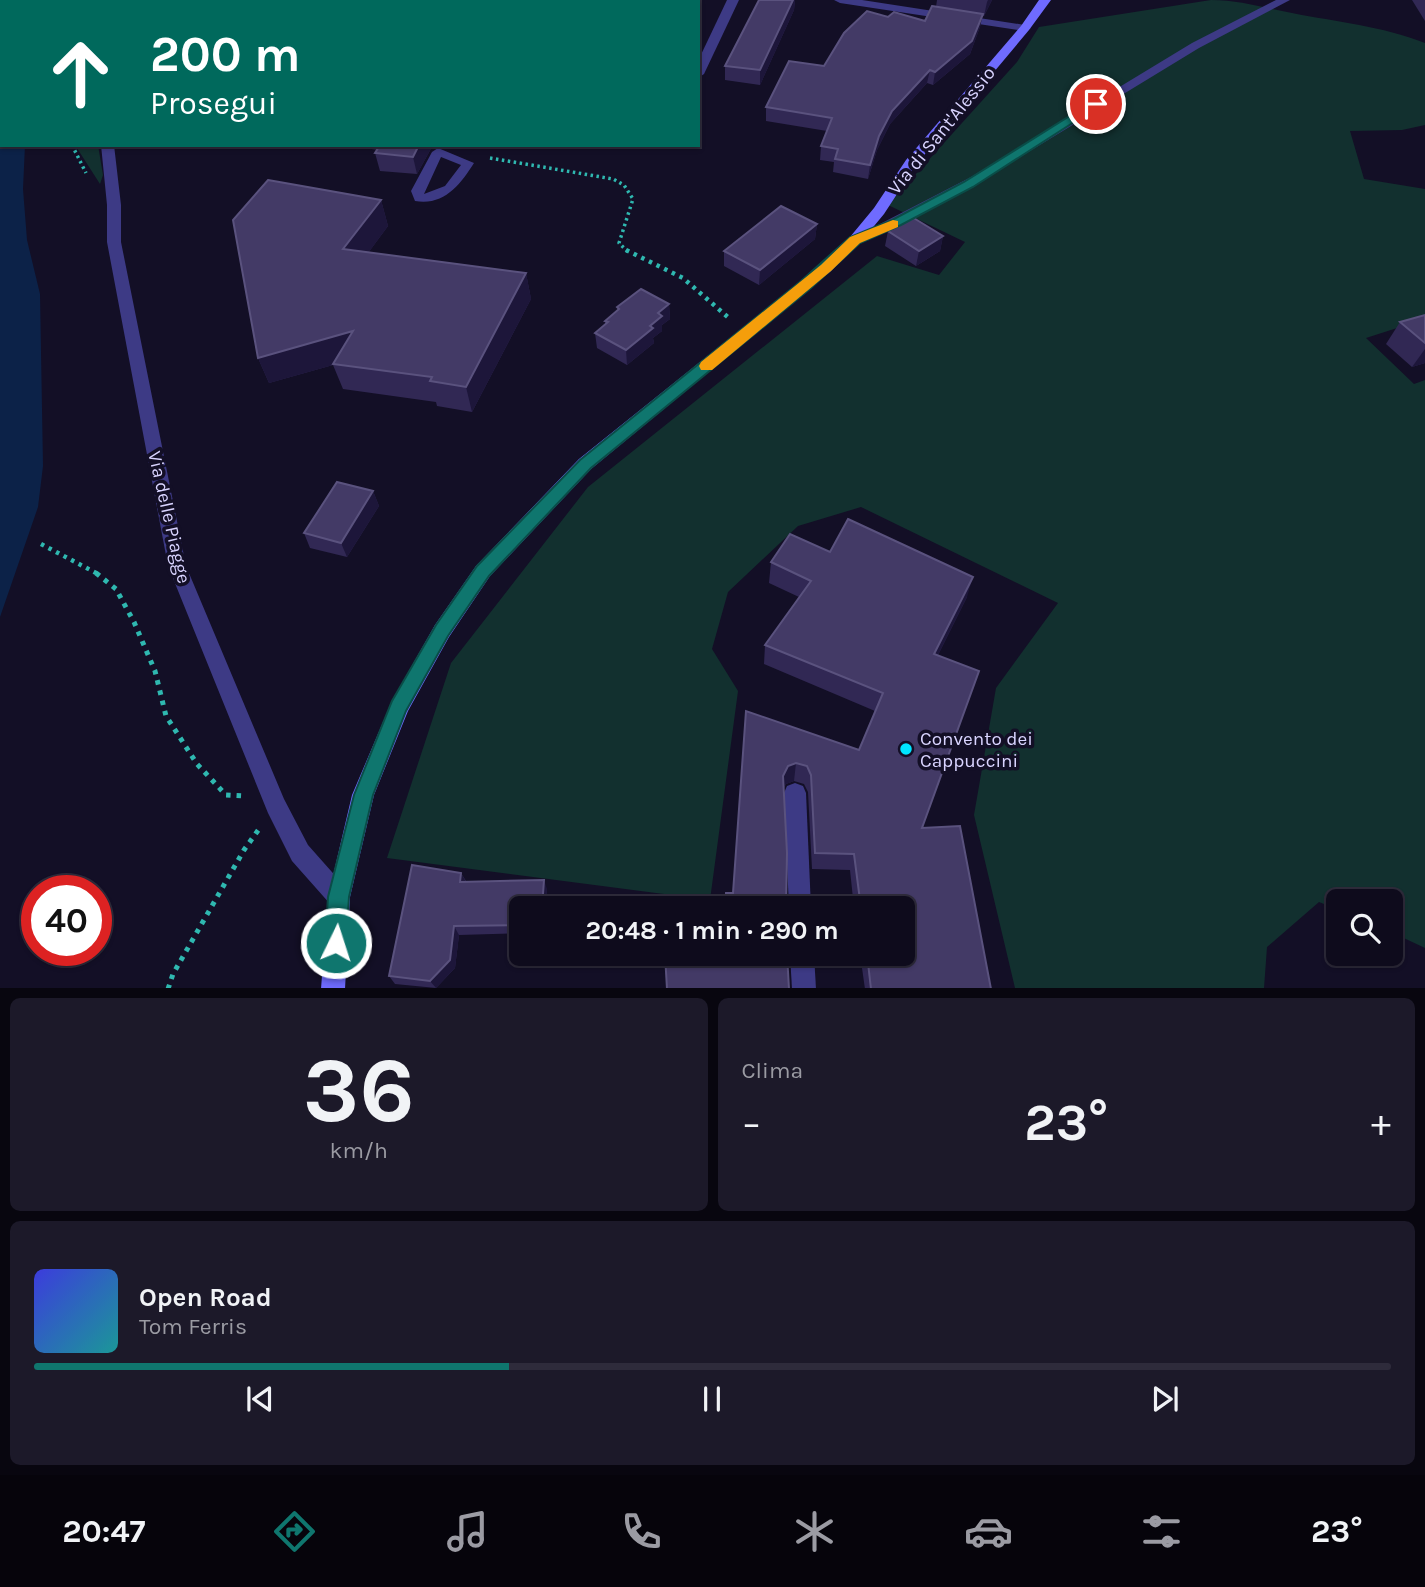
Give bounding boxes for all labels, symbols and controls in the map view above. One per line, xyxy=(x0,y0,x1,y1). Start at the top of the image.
text: 200 m xyxy=(150,26,301,83)
icon: ahead xyxy=(35,28,126,119)
street label: Via di Sant'Alessio xyxy=(884,62,1000,199)
pin xyxy=(1066,74,1126,134)
text: Prosegui xyxy=(150,85,277,122)
icon: arrive xyxy=(1077,85,1115,123)
street label: Via delle Piagge xyxy=(143,449,195,586)
place label: Convento dei Cappuccini xyxy=(920,728,1033,772)
marker: Convento dei Cappuccini xyxy=(898,741,914,757)
speed limit sign: 40 xyxy=(21,875,112,966)
map controls xyxy=(1326,889,1403,966)
button: search xyxy=(1326,889,1403,966)
position arrow xyxy=(299,906,373,980)
text: 20:48 · 1 min · 290 m xyxy=(585,915,839,946)
text: 36 xyxy=(303,1038,415,1144)
text: Clima xyxy=(742,1057,803,1084)
text: 23° xyxy=(1024,1092,1108,1153)
text: − xyxy=(742,1101,761,1146)
text: + xyxy=(1371,1101,1391,1146)
text: km/h xyxy=(330,1137,388,1164)
text: Open Road xyxy=(139,1282,272,1313)
text: Tom Ferris xyxy=(139,1313,247,1340)
icon: previous xyxy=(241,1380,279,1418)
icon: pause xyxy=(693,1380,731,1418)
icon: next xyxy=(1146,1380,1184,1418)
icon: directions xyxy=(270,1507,319,1556)
icon: music xyxy=(443,1507,492,1556)
icon: phone xyxy=(617,1507,666,1556)
icon: climate xyxy=(790,1507,839,1556)
icon: car xyxy=(964,1507,1013,1556)
icon: filters xyxy=(1137,1507,1186,1556)
text: 20:47 xyxy=(62,1513,145,1550)
text: 23° xyxy=(1311,1513,1363,1550)

